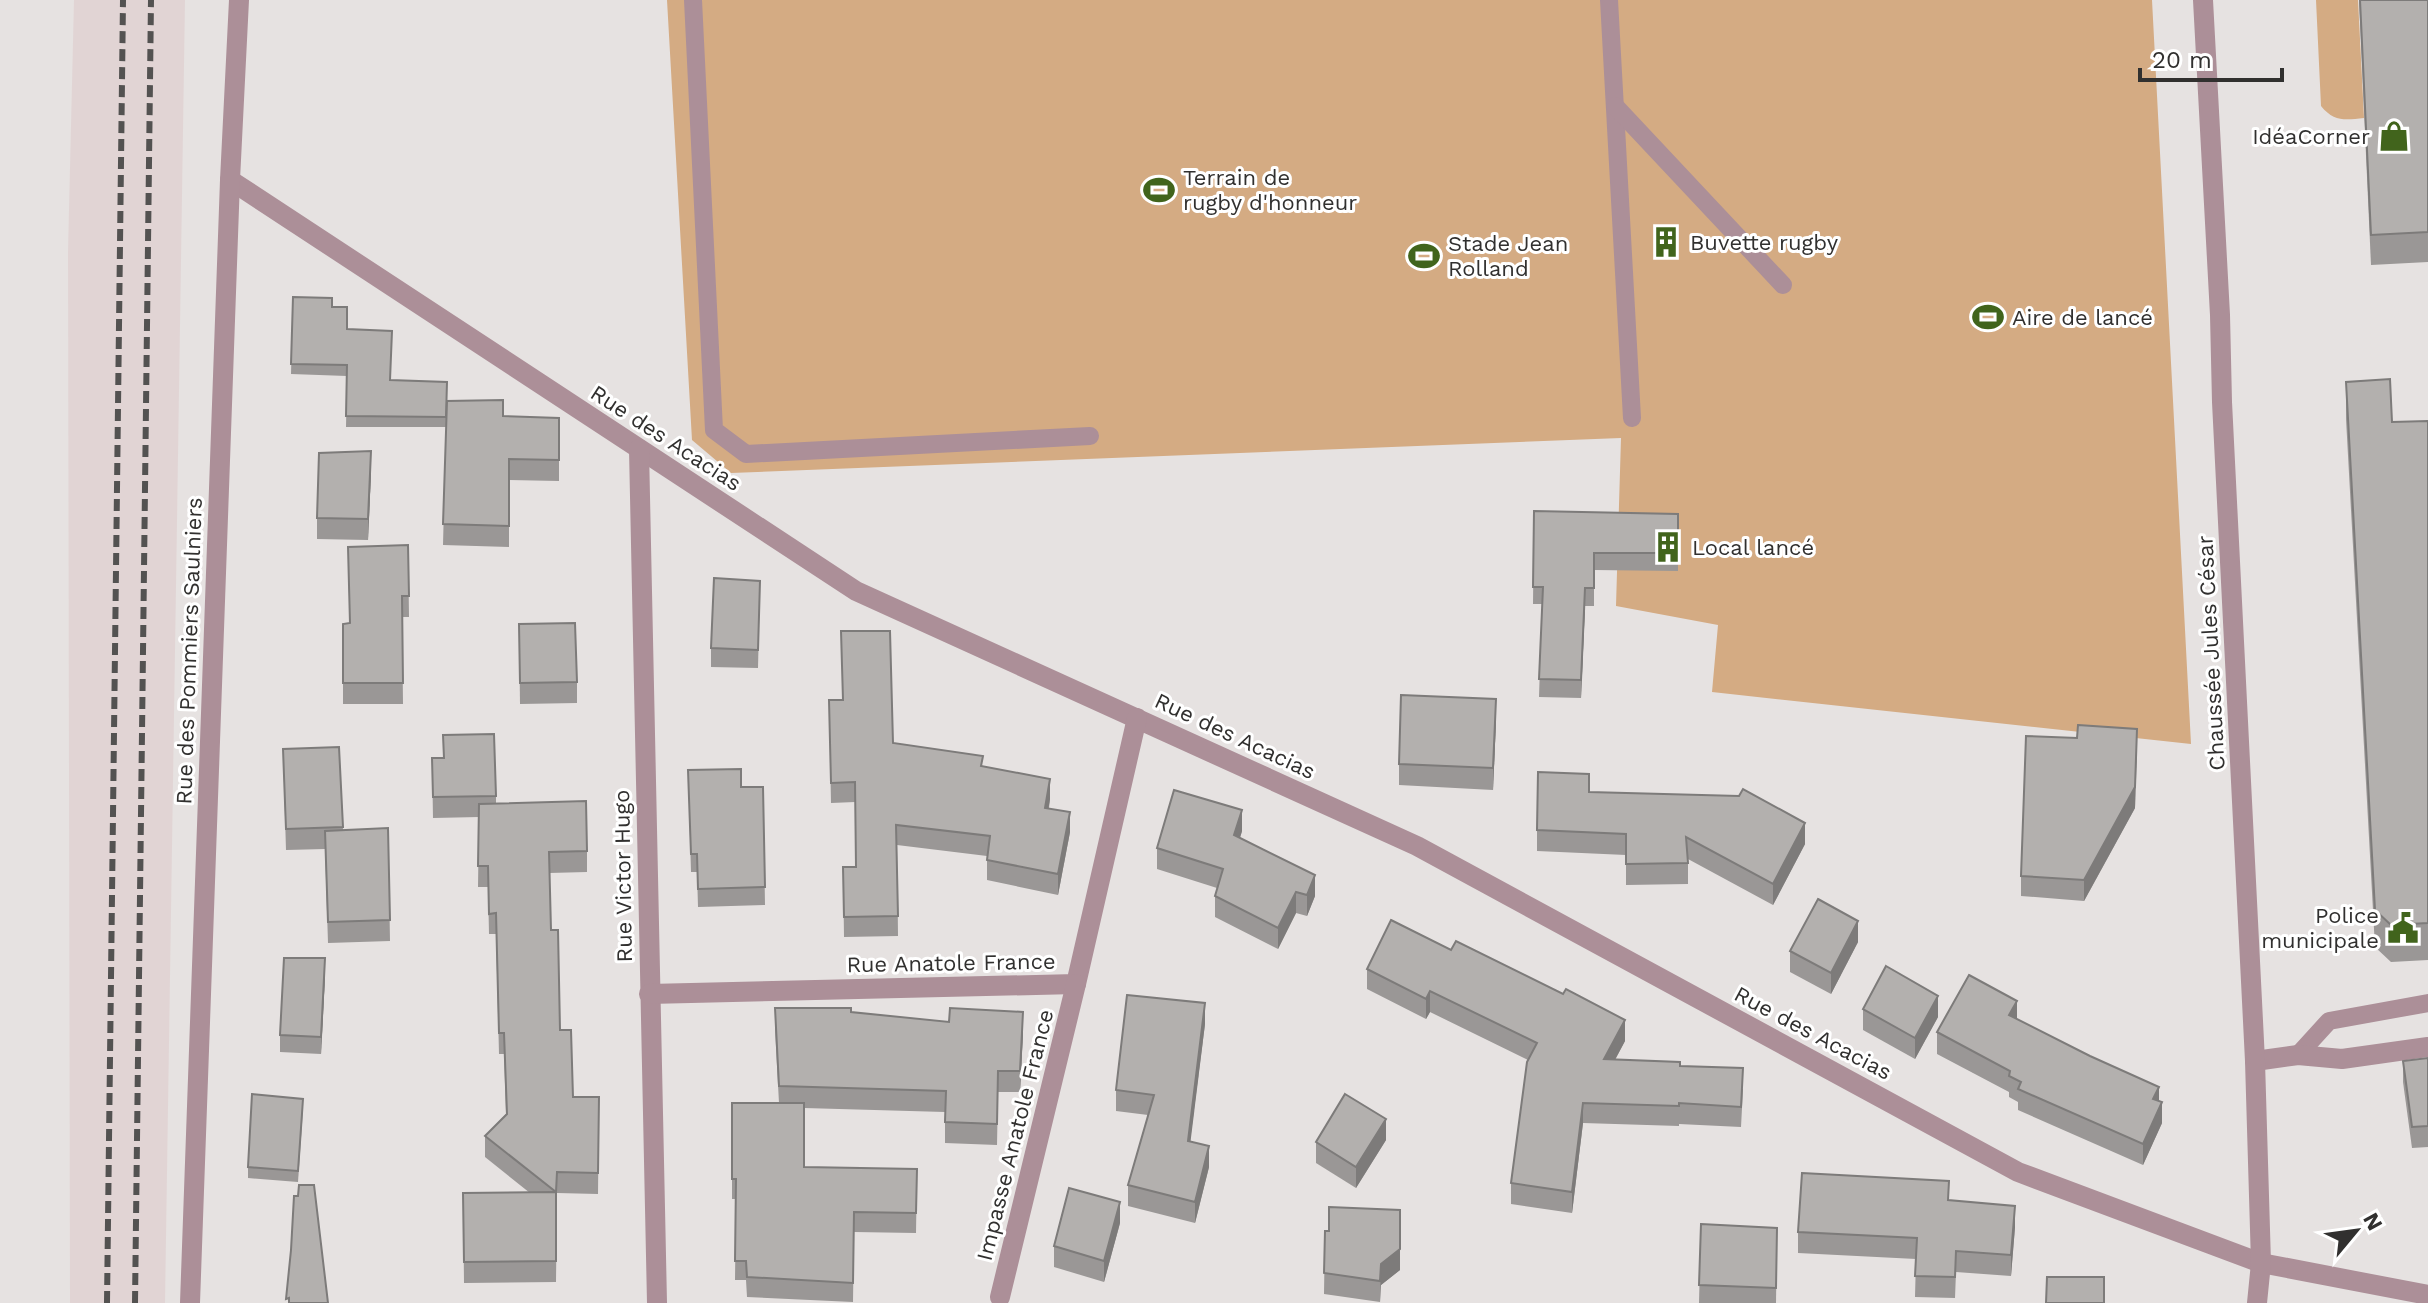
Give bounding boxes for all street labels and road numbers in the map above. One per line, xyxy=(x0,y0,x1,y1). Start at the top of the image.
street label: Rue des Acacias xyxy=(586,380,746,496)
street label: Rue des Pommiers Saulniers xyxy=(171,497,207,805)
street label: Chaussée Jules César xyxy=(2192,535,2230,771)
street label: Rue des Acacias xyxy=(1151,688,1319,784)
street label: Rue Victor Hugo xyxy=(609,789,637,963)
street label: Rue Anatole France xyxy=(846,949,1056,977)
street label: Rue des Acacias xyxy=(1730,981,1896,1085)
street label: Impasse Anatole France xyxy=(972,1007,1058,1263)

